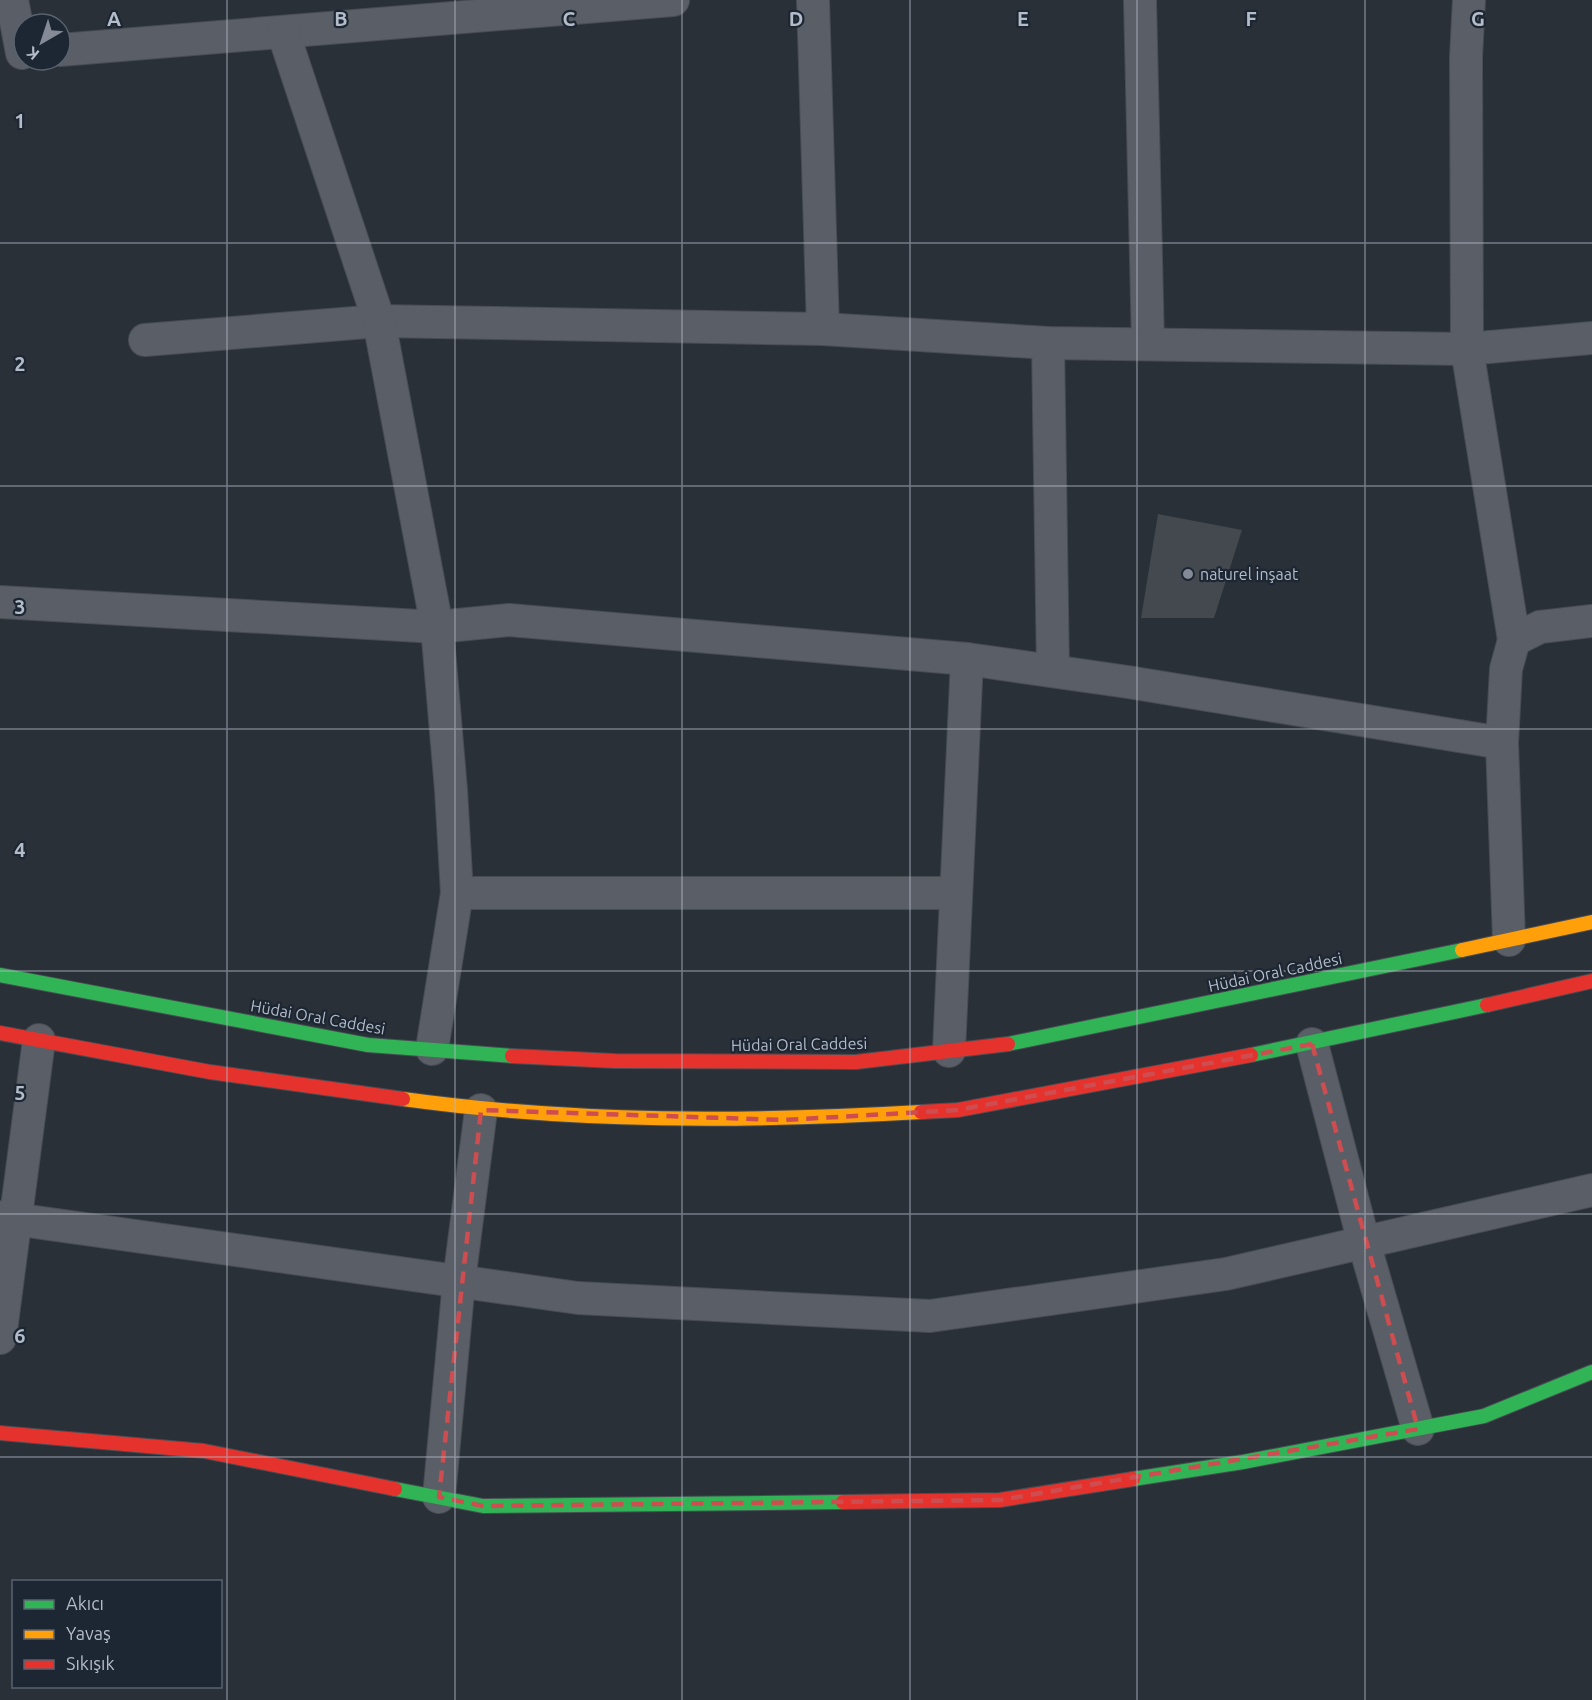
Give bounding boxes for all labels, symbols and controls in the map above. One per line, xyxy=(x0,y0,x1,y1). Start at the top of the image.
text: A xyxy=(107,7,121,30)
text: B xyxy=(334,7,348,30)
text: C xyxy=(563,7,576,30)
text: D xyxy=(789,7,803,30)
text: E xyxy=(1017,7,1029,30)
text: F xyxy=(1245,7,1257,30)
text: G xyxy=(1471,7,1485,30)
north arrow xyxy=(12,12,72,72)
text: K xyxy=(22,43,42,64)
text: 1 xyxy=(14,109,26,132)
text: 2 xyxy=(14,352,26,375)
place label: naturel inşaat xyxy=(1200,565,1299,583)
marker: naturel inşaat xyxy=(1181,567,1195,581)
text: 3 xyxy=(14,595,26,618)
text: 4 xyxy=(14,838,26,861)
street label: Hüdai Oral Caddesi xyxy=(1206,949,1344,995)
street label: Hüdai Oral Caddesi xyxy=(249,996,387,1038)
street label: Hüdai Oral Caddesi xyxy=(731,1034,867,1054)
text: 5 xyxy=(14,1081,26,1104)
text: 6 xyxy=(14,1324,26,1347)
legend xyxy=(12,1580,222,1688)
text: Akıcı xyxy=(66,1593,104,1613)
text: Yavaş xyxy=(66,1623,111,1643)
text: Sıkışık xyxy=(66,1653,115,1673)

